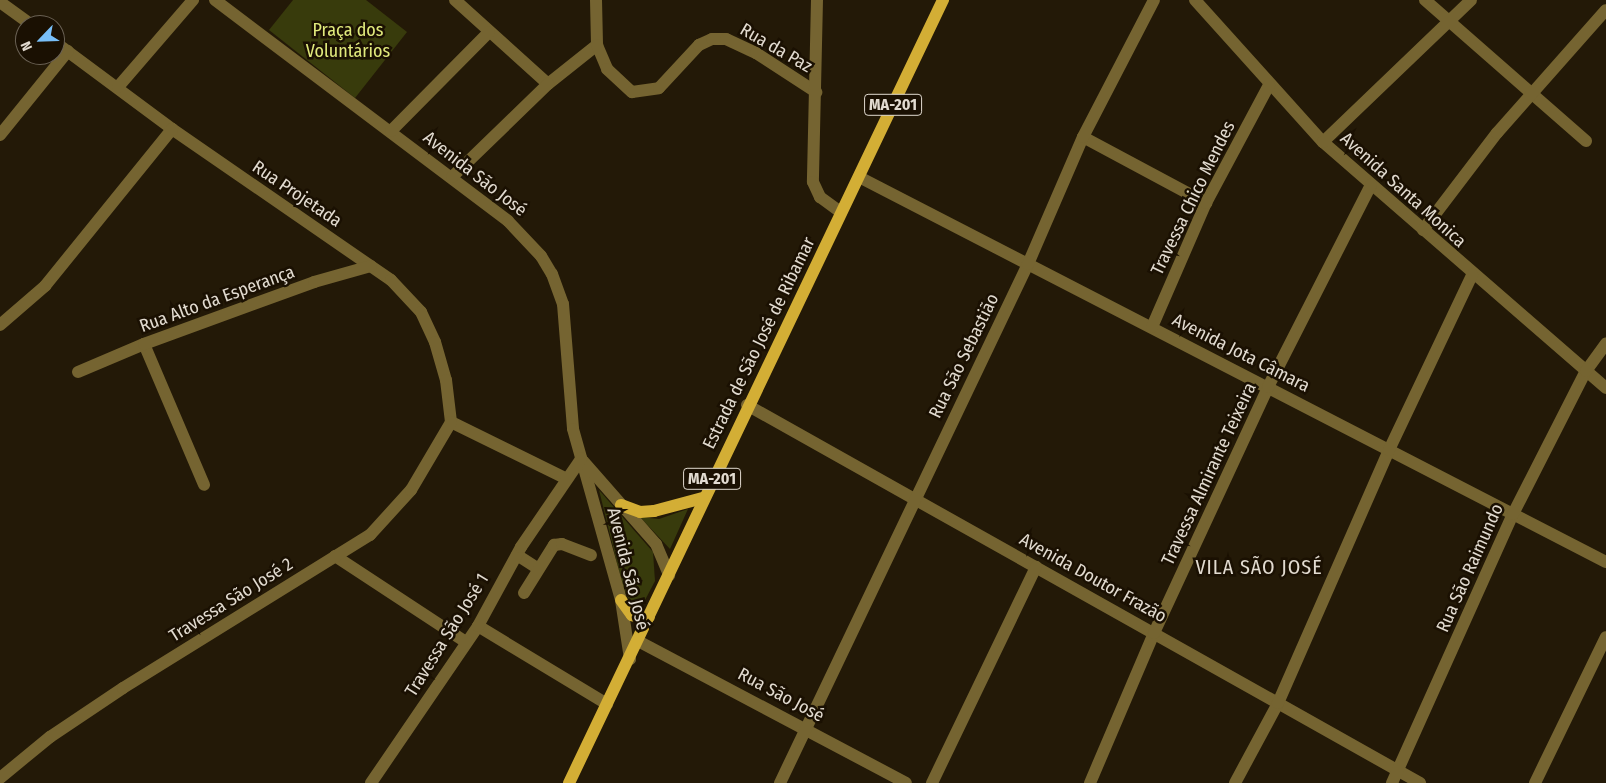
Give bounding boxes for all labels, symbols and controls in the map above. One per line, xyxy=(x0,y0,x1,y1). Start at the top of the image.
north arrow xyxy=(15,15,65,65)
street label: Rua da Paz xyxy=(736,19,816,77)
park label: Praça dos Voluntários xyxy=(306,20,390,62)
text: N xyxy=(17,39,36,53)
road number: MA-201 xyxy=(863,92,923,118)
street label: Travessa Chico Mendes xyxy=(1146,118,1240,278)
street label: Avenida São José xyxy=(419,127,531,221)
street label: Avenida Santa Monica xyxy=(1336,128,1470,252)
street label: Rua Projetada xyxy=(248,156,346,232)
street label: Estrada de São José de Ribamar xyxy=(698,234,820,452)
street label: Rua Alto da Esperança xyxy=(137,261,297,337)
street label: Rua São Sebastião xyxy=(924,290,1004,422)
street label: Avenida Jota Câmara xyxy=(1169,309,1313,397)
street label: Travessa Almirante Teixeira xyxy=(1157,379,1261,569)
road number: MA-201 xyxy=(682,466,742,492)
street label: Rua São Raimundo xyxy=(1432,500,1508,636)
street label: Avenida São José xyxy=(602,506,654,632)
street label: Avenida Doutor Frazão xyxy=(1016,529,1170,627)
street label: Travessa São José 2 xyxy=(165,553,297,647)
district label: VILA SÃO JOSÉ xyxy=(1194,555,1324,579)
street label: Travessa São José 1 xyxy=(401,570,493,700)
street label: Rua São José xyxy=(734,663,828,727)

